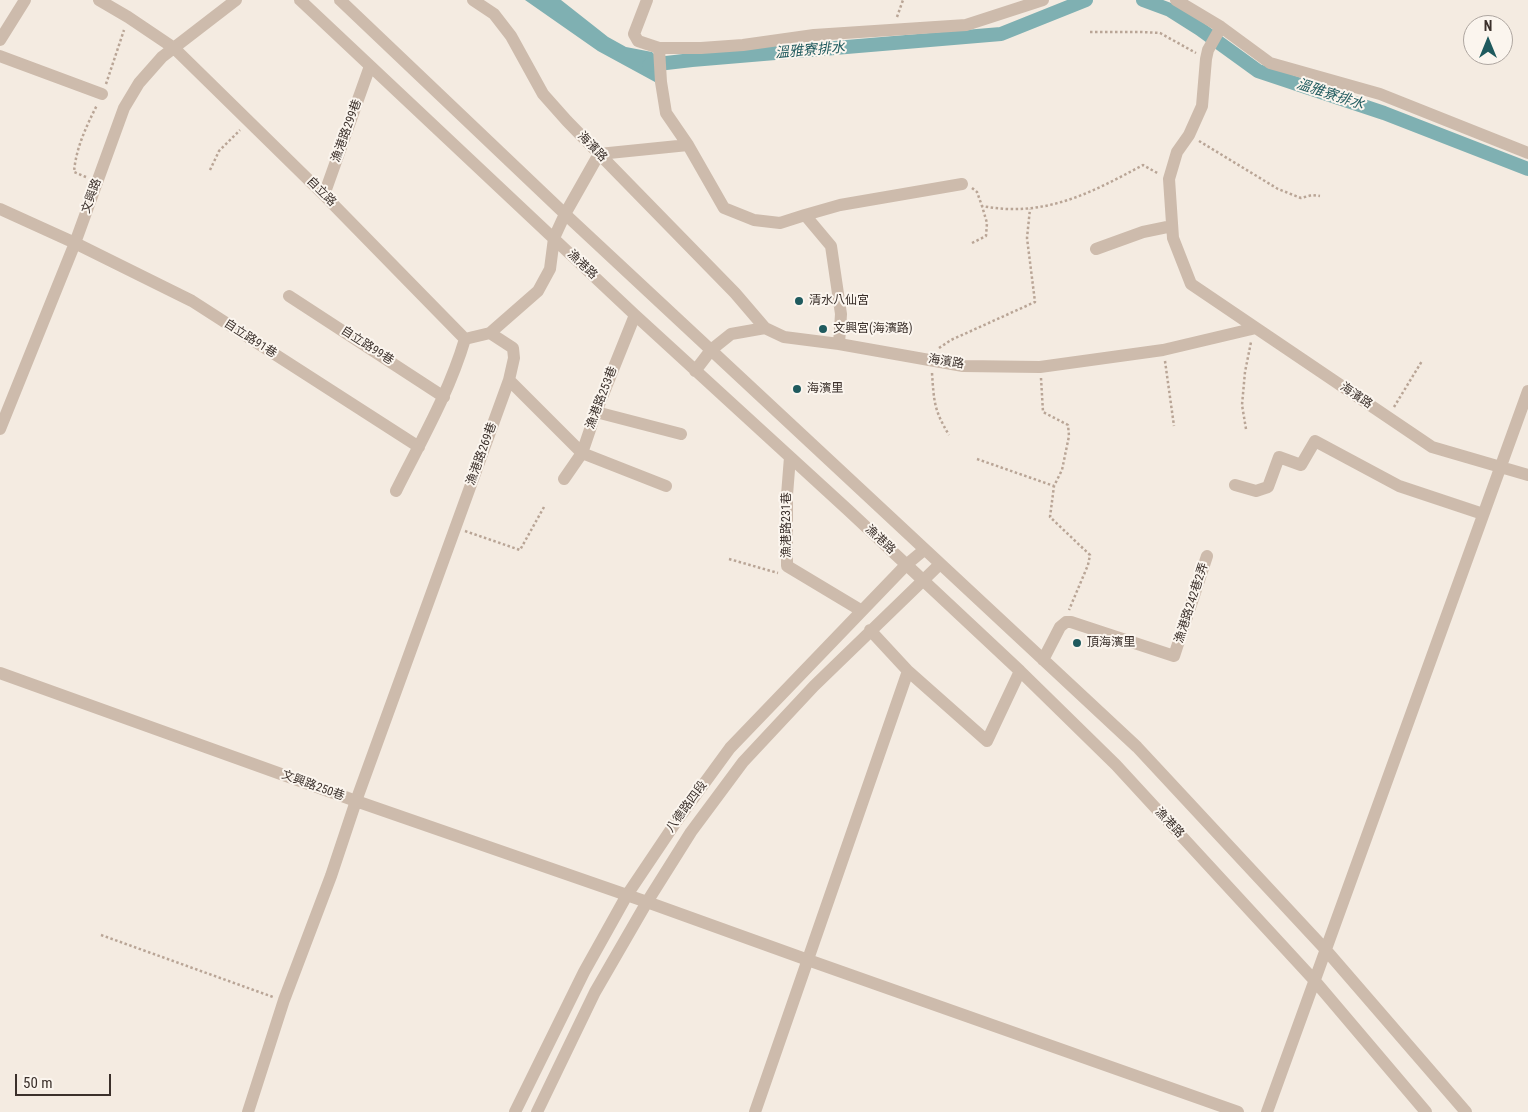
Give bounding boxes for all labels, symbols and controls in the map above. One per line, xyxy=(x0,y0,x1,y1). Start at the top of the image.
north arrow xyxy=(1463,15,1513,65)
text: N xyxy=(1484,18,1492,34)
water label: 溫雅寮排水 xyxy=(774,40,846,62)
water label: 溫雅寮排水 xyxy=(1294,76,1366,114)
street label: 漁港路299巷 xyxy=(329,98,365,164)
street label: 海濱路 xyxy=(574,129,610,165)
street label: 自立路 xyxy=(303,174,339,210)
street label: 文興路 xyxy=(79,177,105,215)
street label: 漁港路 xyxy=(564,247,600,283)
place label: 清水八仙宮 xyxy=(809,294,869,308)
marker: 清水八仙宮 xyxy=(793,295,805,307)
street label: 自立路91巷 xyxy=(221,317,279,361)
place label: 文興宮(海濱路) xyxy=(833,322,913,336)
marker: 文興宮(海濱路) xyxy=(817,323,829,335)
street label: 自立路99巷 xyxy=(338,324,396,368)
street label: 海濱路 xyxy=(927,352,965,372)
street label: 漁港路253巷 xyxy=(583,365,621,431)
street label: 海濱路 xyxy=(1337,380,1375,412)
place label: 海濱里 xyxy=(807,382,843,396)
marker: 海濱里 xyxy=(791,383,803,395)
street label: 漁港路269巷 xyxy=(464,421,500,487)
street label: 漁港路231巷 xyxy=(780,492,794,558)
street label: 漁港路 xyxy=(862,522,898,558)
street label: 漁港路242巷2弄 xyxy=(1172,561,1212,645)
place label: 頂海濱里 xyxy=(1087,636,1135,650)
marker: 頂海濱里 xyxy=(1071,637,1083,649)
street label: 文興路250巷 xyxy=(280,768,346,804)
street label: 八德路四段 xyxy=(664,778,710,836)
street label: 漁港路 xyxy=(1151,805,1187,841)
scale bar xyxy=(18,1064,114,1096)
text: 50 m xyxy=(23,1074,53,1092)

